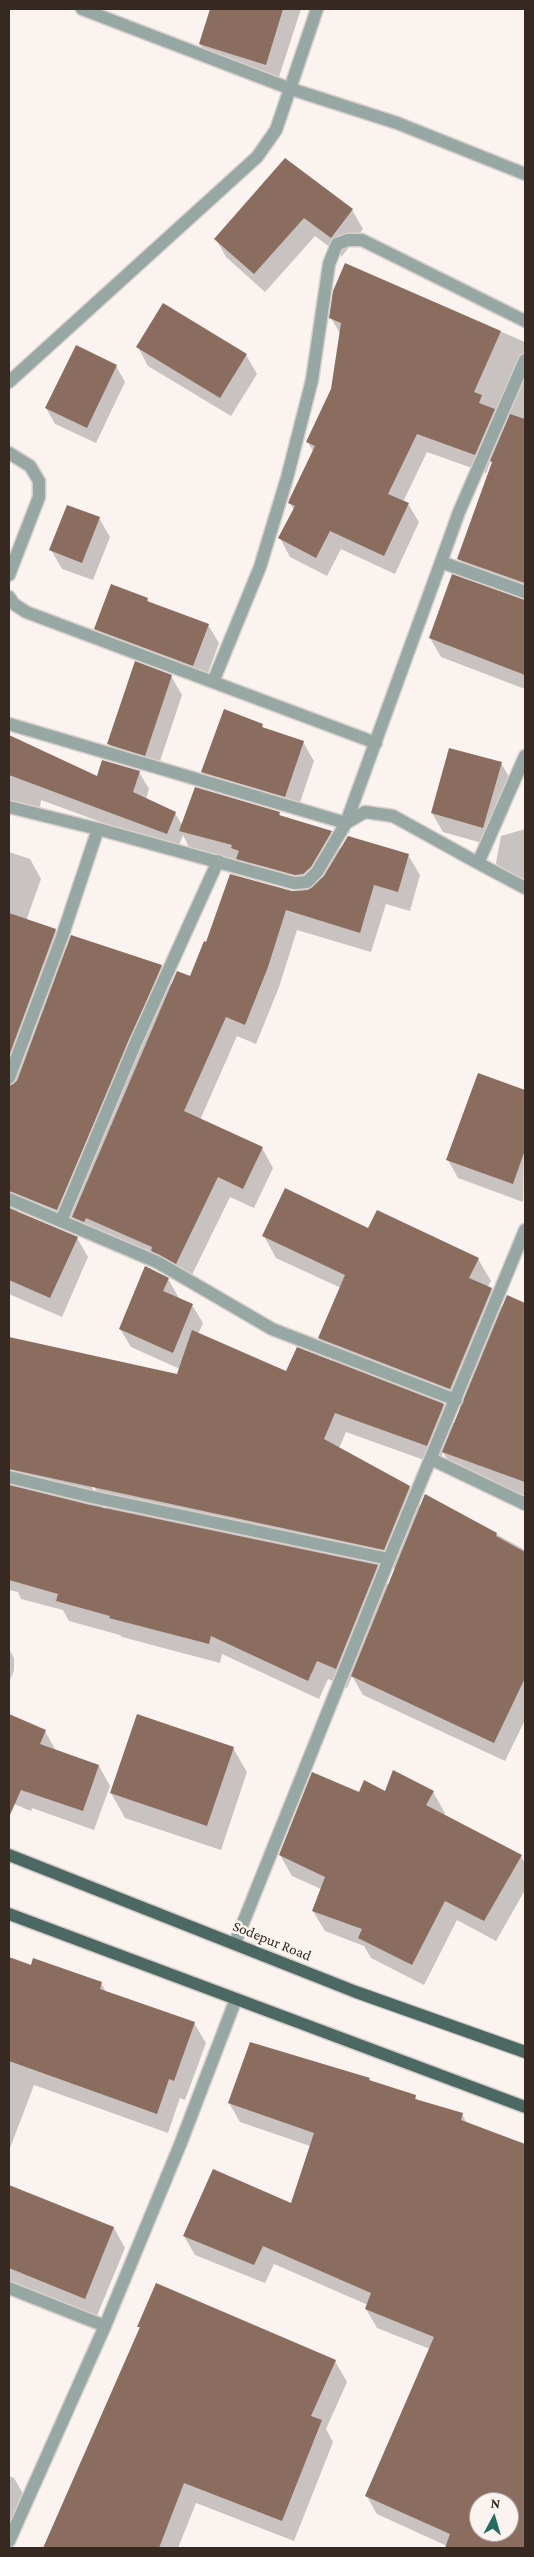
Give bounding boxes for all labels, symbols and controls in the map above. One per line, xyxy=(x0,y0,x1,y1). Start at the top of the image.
street label: Sodepur Road xyxy=(230,1917,314,1965)
north arrow xyxy=(469,2492,519,2542)
text: N xyxy=(490,2495,501,2512)

